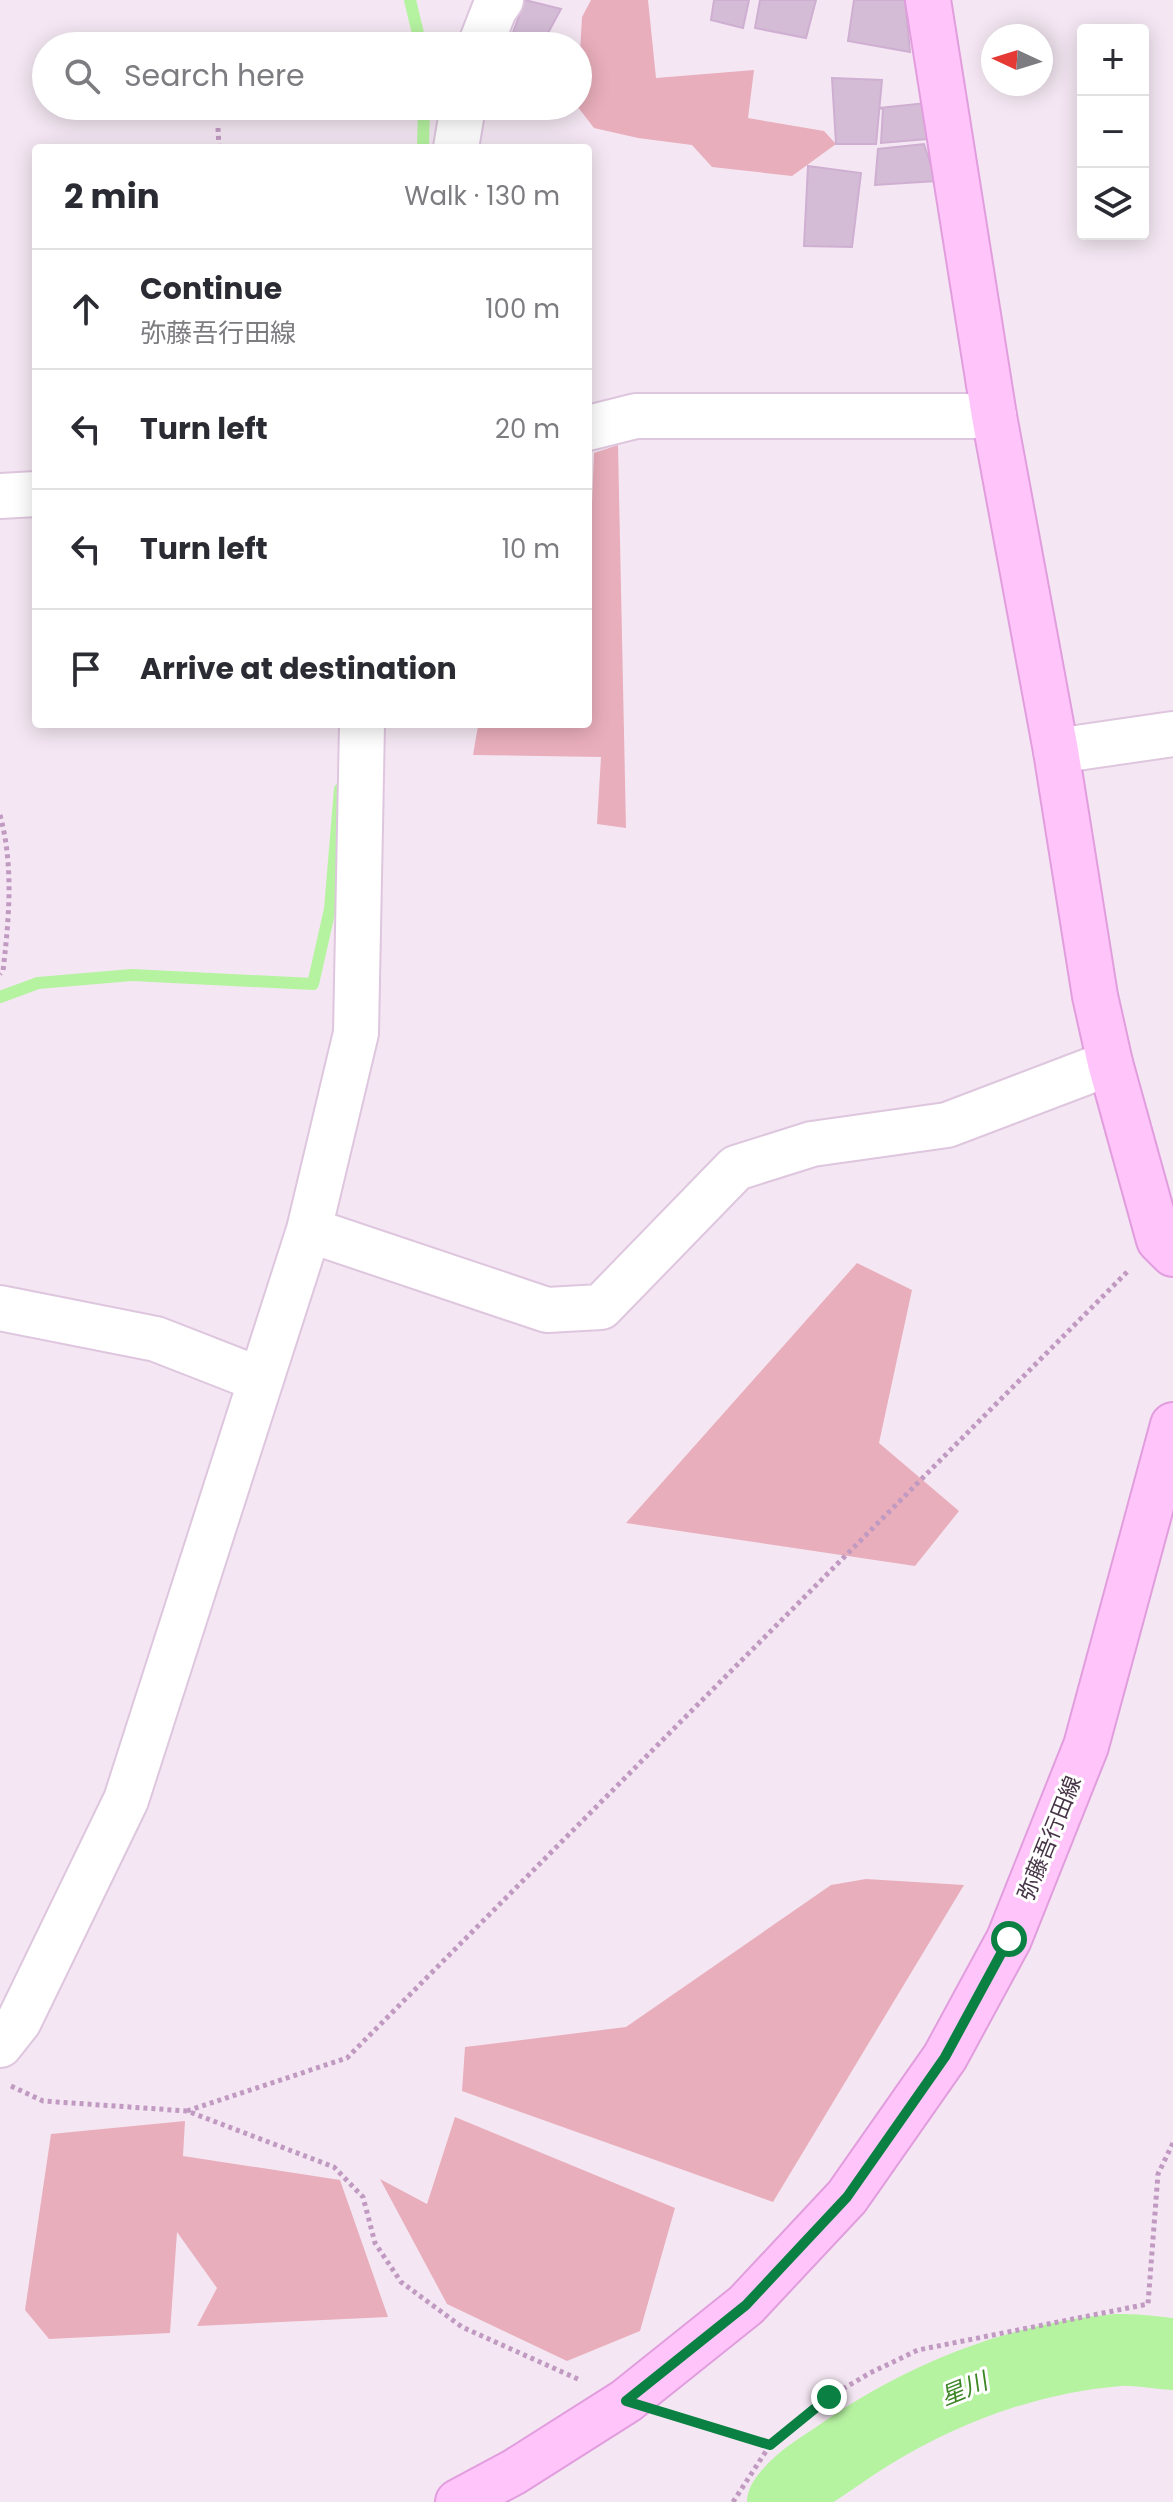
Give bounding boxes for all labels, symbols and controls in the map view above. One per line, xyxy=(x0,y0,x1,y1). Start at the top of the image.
north arrow xyxy=(981,24,1053,96)
map controls xyxy=(1077,24,1149,240)
button: + xyxy=(1077,24,1149,96)
search box xyxy=(32,32,592,120)
icon: search xyxy=(60,54,104,98)
text: Search here xyxy=(124,54,305,97)
button: − xyxy=(1077,96,1149,168)
button: layers xyxy=(1077,168,1149,240)
text: 2 min xyxy=(64,172,160,220)
text: Walk · 130 m xyxy=(404,178,560,214)
text: Continue xyxy=(140,267,282,310)
icon: ahead xyxy=(64,287,108,331)
text: 100 m xyxy=(485,291,560,327)
text: 弥藤吾行田線 xyxy=(140,315,296,351)
icon: left xyxy=(64,407,108,451)
text: Turn left xyxy=(140,407,268,450)
text: 20 m xyxy=(495,411,560,447)
icon: left xyxy=(64,527,108,571)
text: Turn left xyxy=(140,527,268,570)
text: 10 m xyxy=(502,531,560,567)
icon: arrive xyxy=(64,647,108,691)
text: Arrive at destination xyxy=(140,647,457,690)
street label: 弥藤吾行田線 xyxy=(1010,1771,1089,1905)
route start xyxy=(991,1921,1027,1957)
water label: 星川 xyxy=(935,2363,995,2413)
route end xyxy=(811,2379,847,2415)

